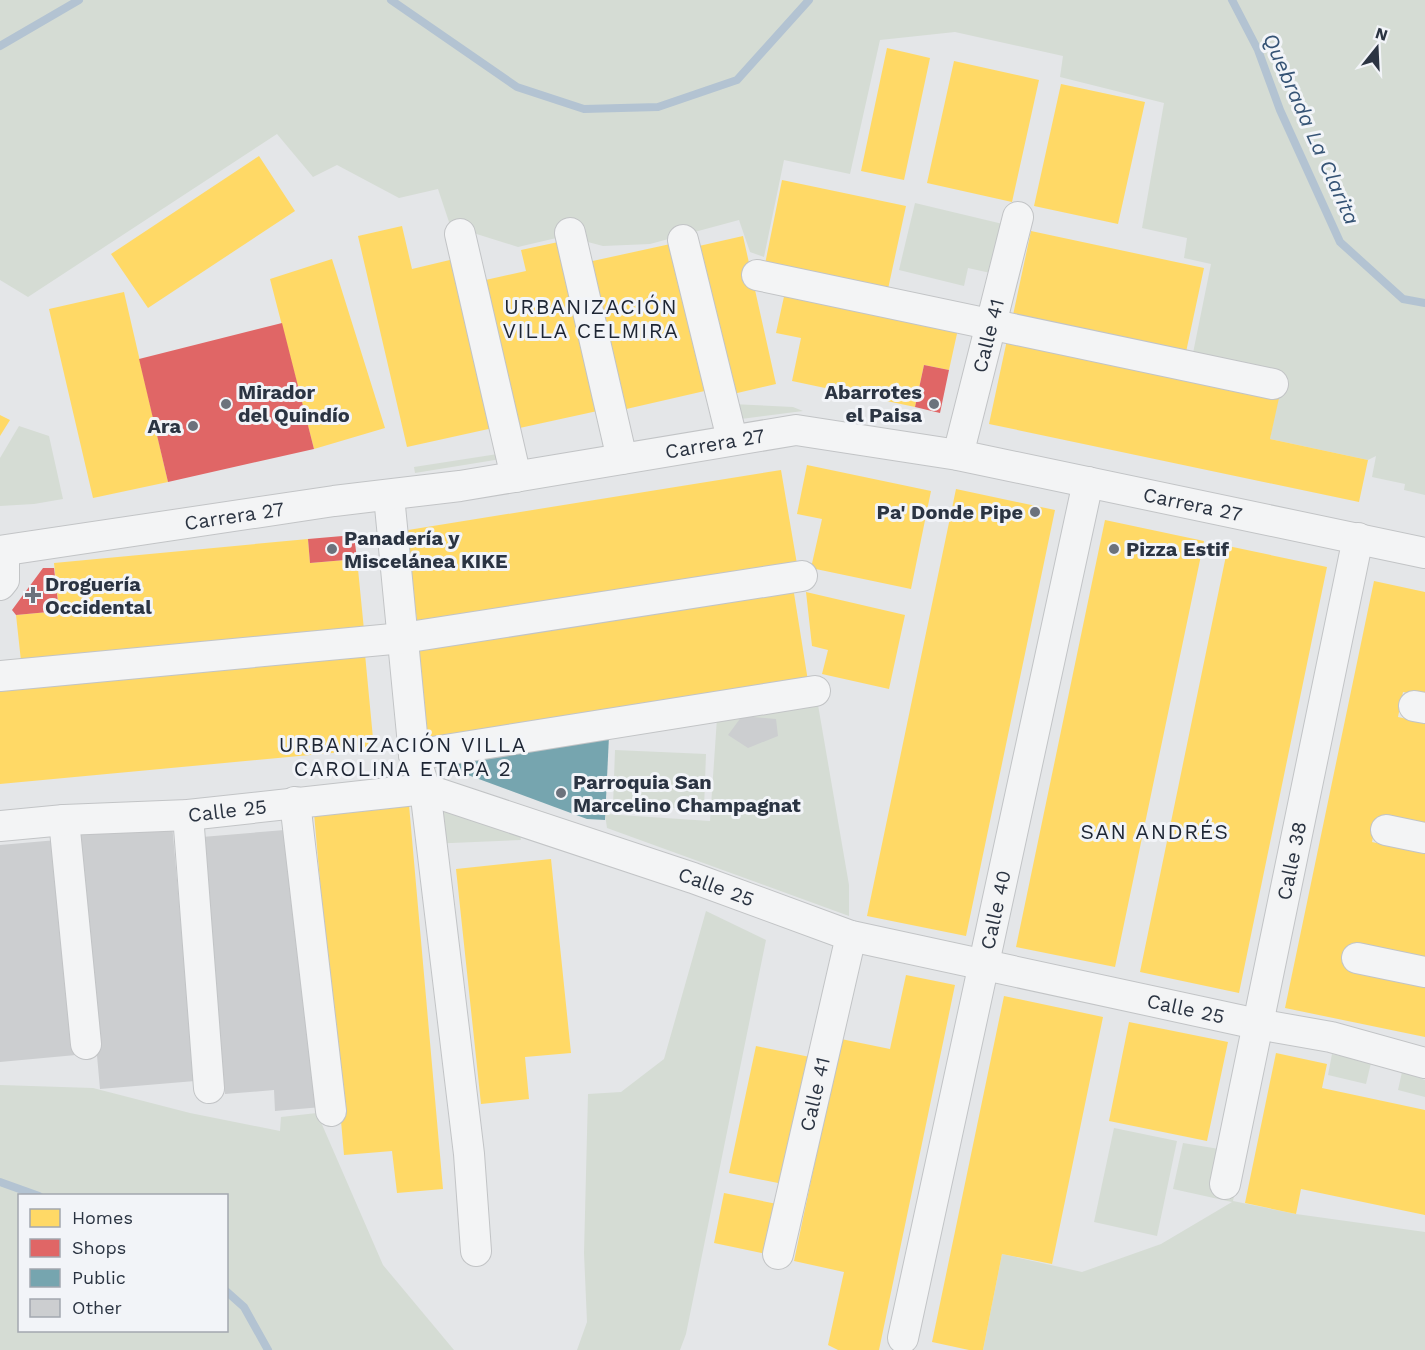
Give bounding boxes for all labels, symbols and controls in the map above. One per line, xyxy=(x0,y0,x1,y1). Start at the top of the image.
north arrow xyxy=(1347,18,1407,78)
text: N xyxy=(1373,23,1390,45)
water label: Quebrada La Clarita xyxy=(1258,29,1365,228)
district label: URBANIZACIÓN VILLA CELMIRA xyxy=(503,294,679,343)
street label: Calle 41 xyxy=(967,296,1009,375)
place label: Mirador del Quindío xyxy=(238,380,350,427)
place label: Abarrotes el Paisa xyxy=(824,380,922,427)
marker: Mirador del Quindío xyxy=(219,397,233,411)
marker: Abarrotes el Paisa xyxy=(927,397,941,411)
place label: Ara xyxy=(147,414,181,438)
marker: Ara xyxy=(186,419,200,433)
street label: Carrera 27 xyxy=(663,423,767,464)
street label: Carrera 27 xyxy=(1141,482,1244,526)
street label: Carrera 27 xyxy=(183,497,286,535)
place label: Pa' Donde Pipe xyxy=(877,500,1023,524)
marker: Pa' Donde Pipe xyxy=(1028,505,1042,519)
place label: Panadería y Miscelánea KIKE xyxy=(344,526,508,573)
place label: Pizza Estif xyxy=(1126,537,1230,561)
marker: Panadería y Miscelánea KIKE xyxy=(325,542,339,556)
marker: Pizza Estif xyxy=(1107,542,1121,556)
place label: Droguería Occidental xyxy=(45,572,152,619)
marker: Droguería Occidental xyxy=(26,588,40,602)
district label: URBANIZACIÓN VILLA CAROLINA ETAPA 2 xyxy=(279,732,527,781)
place label: Parroquia San Marcelino Champagnat xyxy=(573,770,801,817)
marker: Parroquia San Marcelino Champagnat xyxy=(554,786,568,800)
street label: Calle 25 xyxy=(187,794,268,827)
district label: SAN ANDRÉS xyxy=(1080,819,1230,844)
street label: Calle 38 xyxy=(1272,819,1311,902)
street label: Calle 25 xyxy=(675,862,758,911)
street label: Calle 40 xyxy=(975,868,1016,952)
street label: Calle 25 xyxy=(1145,988,1227,1029)
street label: Calle 41 xyxy=(795,1055,835,1134)
legend xyxy=(18,1194,228,1332)
text: Homes xyxy=(72,1207,133,1228)
text: Shops xyxy=(72,1237,126,1258)
text: Public xyxy=(72,1267,126,1288)
text: Other xyxy=(72,1297,122,1318)

